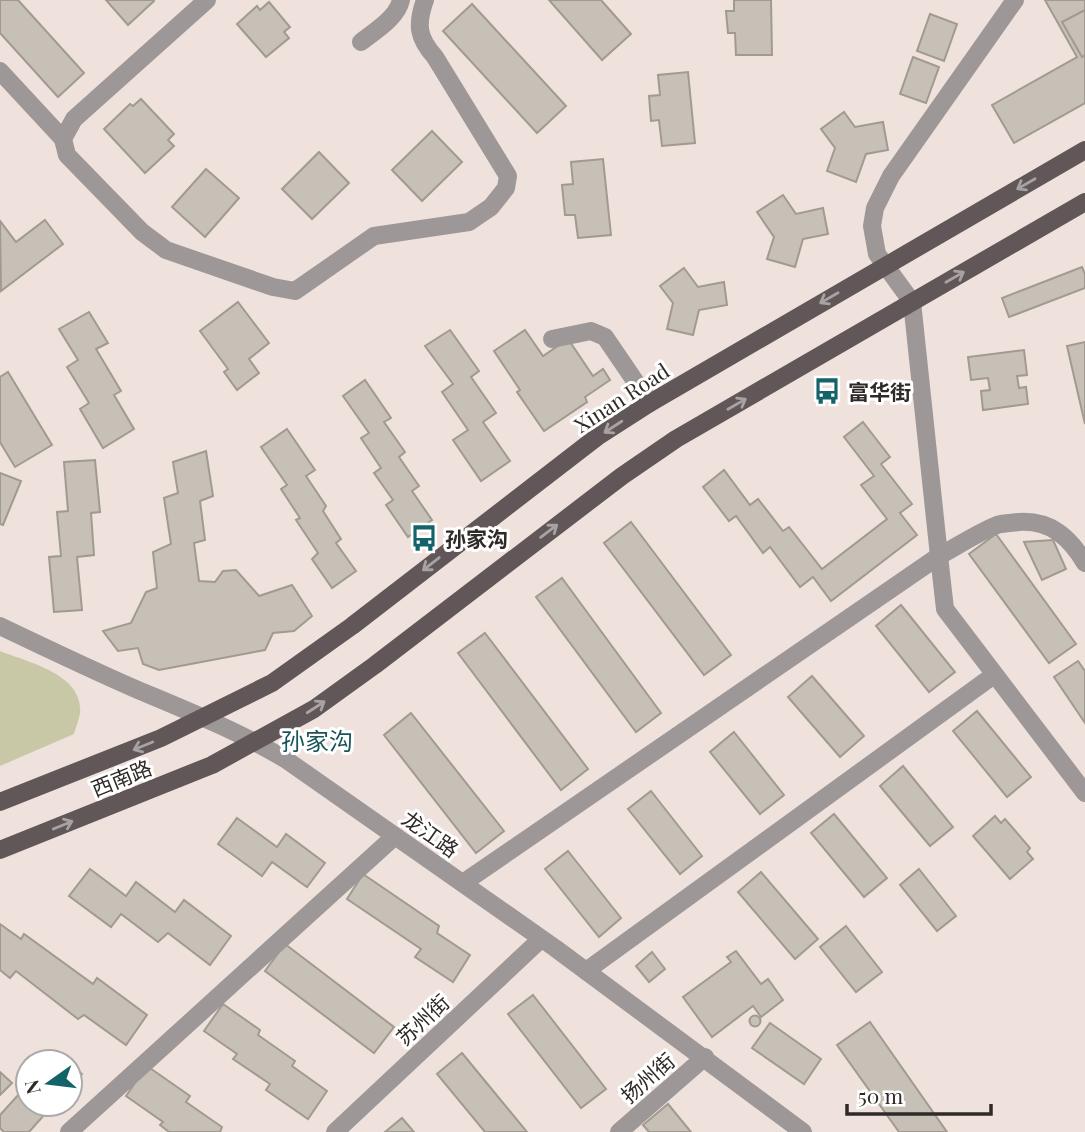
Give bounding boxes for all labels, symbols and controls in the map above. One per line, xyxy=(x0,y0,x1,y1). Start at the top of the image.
one-way arrow xyxy=(1016,178,1037,191)
one-way arrow xyxy=(945,270,965,284)
one-way arrow xyxy=(820,292,840,306)
street label: Xinan Road xyxy=(568,356,674,438)
bus stop icon: 富华街 xyxy=(812,376,842,406)
place label: 富华街 xyxy=(848,377,911,405)
one-way arrow xyxy=(727,397,747,411)
one-way arrow xyxy=(603,420,623,434)
bus stop icon: 孙家沟 xyxy=(409,523,439,553)
place label: 孙家沟 xyxy=(445,524,508,552)
one-way arrow xyxy=(539,524,558,538)
one-way arrow xyxy=(422,557,441,572)
one-way arrow xyxy=(305,700,325,714)
district label: 孙家沟 xyxy=(281,724,353,756)
one-way arrow xyxy=(133,740,154,753)
street label: 西南路 xyxy=(87,752,155,802)
street label: 龙江路 xyxy=(397,803,465,863)
one-way arrow xyxy=(52,817,74,830)
street label: 苏州街 xyxy=(389,987,455,1051)
street label: 扬州街 xyxy=(614,1046,680,1108)
north arrow xyxy=(14,1048,84,1118)
scale bar xyxy=(847,1072,990,1116)
text: N xyxy=(17,1077,46,1097)
text: 50 m xyxy=(858,1081,904,1109)

